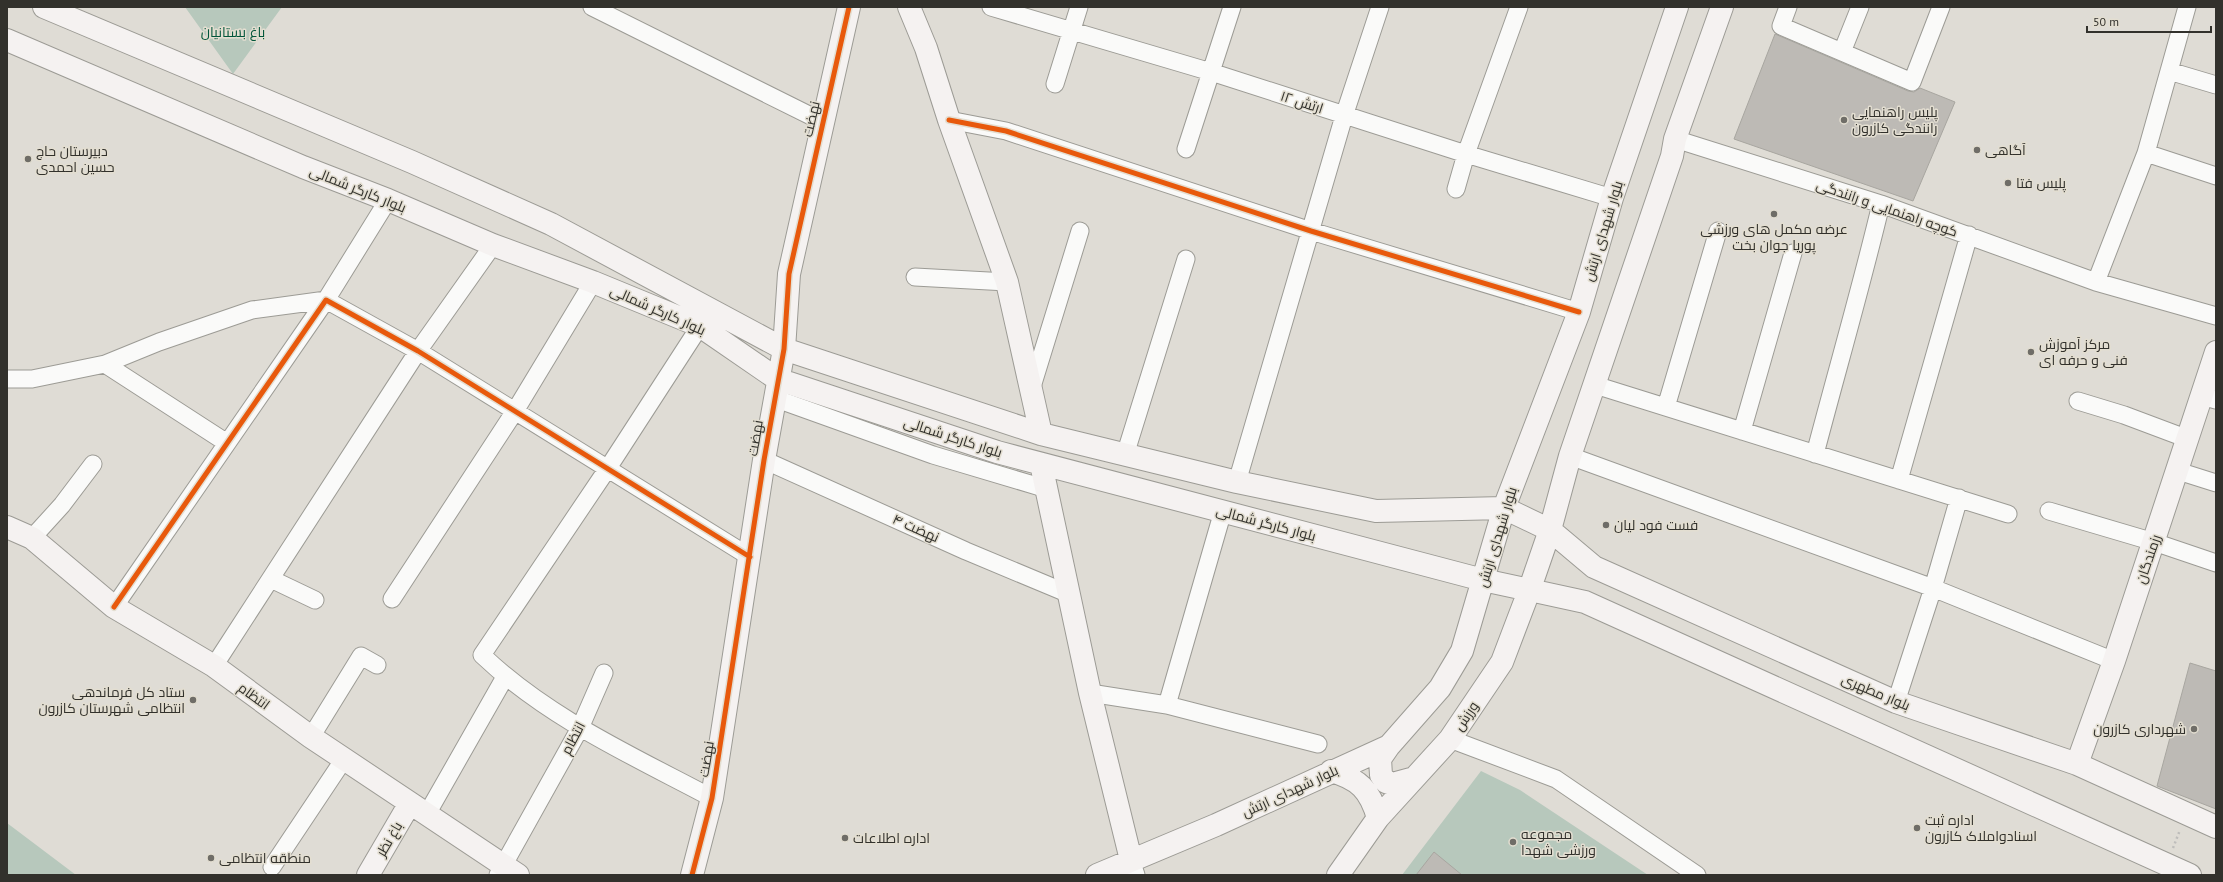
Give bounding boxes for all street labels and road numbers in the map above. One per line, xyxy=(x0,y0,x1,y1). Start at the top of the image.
street label: ارتش ۱۲ xyxy=(1278,87,1326,117)
street label: نهضت xyxy=(798,99,824,139)
street label: بلوار کارگر شمالی xyxy=(307,161,409,217)
street label: کوچه راهنمایی و رانندگی xyxy=(1814,175,1960,242)
street label: بلوار شهدای ارتش xyxy=(1579,178,1627,284)
street label: بلوار کارگر شمالی xyxy=(607,281,709,339)
street label: بلوار کارگر شمالی xyxy=(901,413,1005,461)
street label: نهضت xyxy=(743,419,767,457)
street label: بلوار شهدای ارتش xyxy=(1473,484,1521,590)
street label: بلوار کارگر شمالی xyxy=(1214,501,1318,545)
street label: نهضت ۴ xyxy=(890,510,942,546)
street label: رزمندگان xyxy=(2131,532,2165,586)
street label: بلوار مطهری xyxy=(1839,669,1913,715)
street label: انتظام xyxy=(234,678,273,714)
street label: ورزش xyxy=(1450,698,1482,734)
street label: انتظام xyxy=(557,718,590,758)
street label: نهضت xyxy=(694,740,718,778)
street label: بلوار شهدای ارتش xyxy=(1239,761,1341,821)
street label: باغ نظر xyxy=(371,818,406,861)

